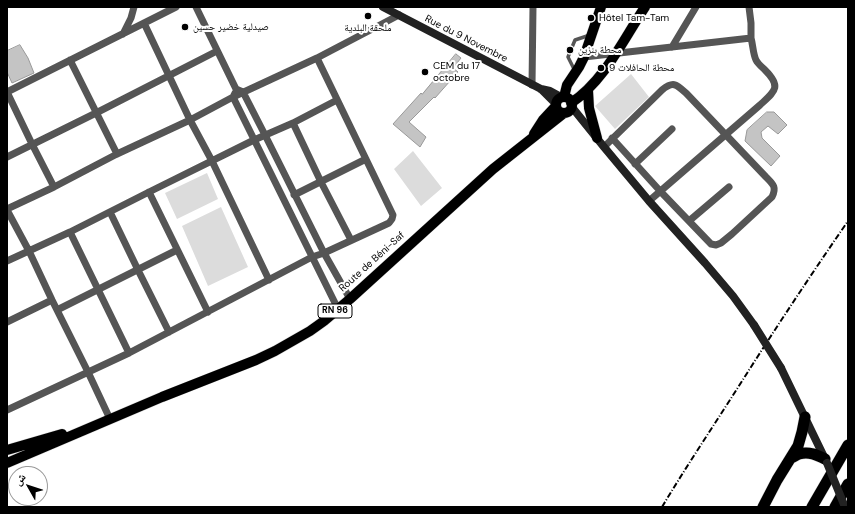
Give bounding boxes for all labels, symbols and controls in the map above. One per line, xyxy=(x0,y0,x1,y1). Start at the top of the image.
marker: ملحقة البلدية xyxy=(363,11,373,21)
place label: Hôtel Tam-Tam xyxy=(599,12,669,24)
street label: Rue du 9 Novembre xyxy=(423,13,509,65)
marker: Hôtel Tam-Tam xyxy=(586,13,596,23)
place label: صيدلية خضير حسين xyxy=(193,21,269,33)
marker: صيدلية خضير حسين xyxy=(180,22,190,32)
place label: ملحقة البلدية xyxy=(344,22,392,34)
place label: محطة بنزين xyxy=(578,44,622,56)
marker: محطة بنزين xyxy=(565,45,575,55)
place label: CEM du 17 octobre xyxy=(433,60,480,84)
place label: محطة الحافلات 9 xyxy=(609,62,674,74)
marker: محطة الحافلات 9 xyxy=(596,63,606,73)
marker: CEM du 17 octobre xyxy=(420,67,430,77)
street label: Route de Béni-Saf xyxy=(337,229,407,295)
road number: RN 96 xyxy=(318,304,352,318)
north arrow xyxy=(8,466,48,506)
text: ش xyxy=(10,470,29,488)

